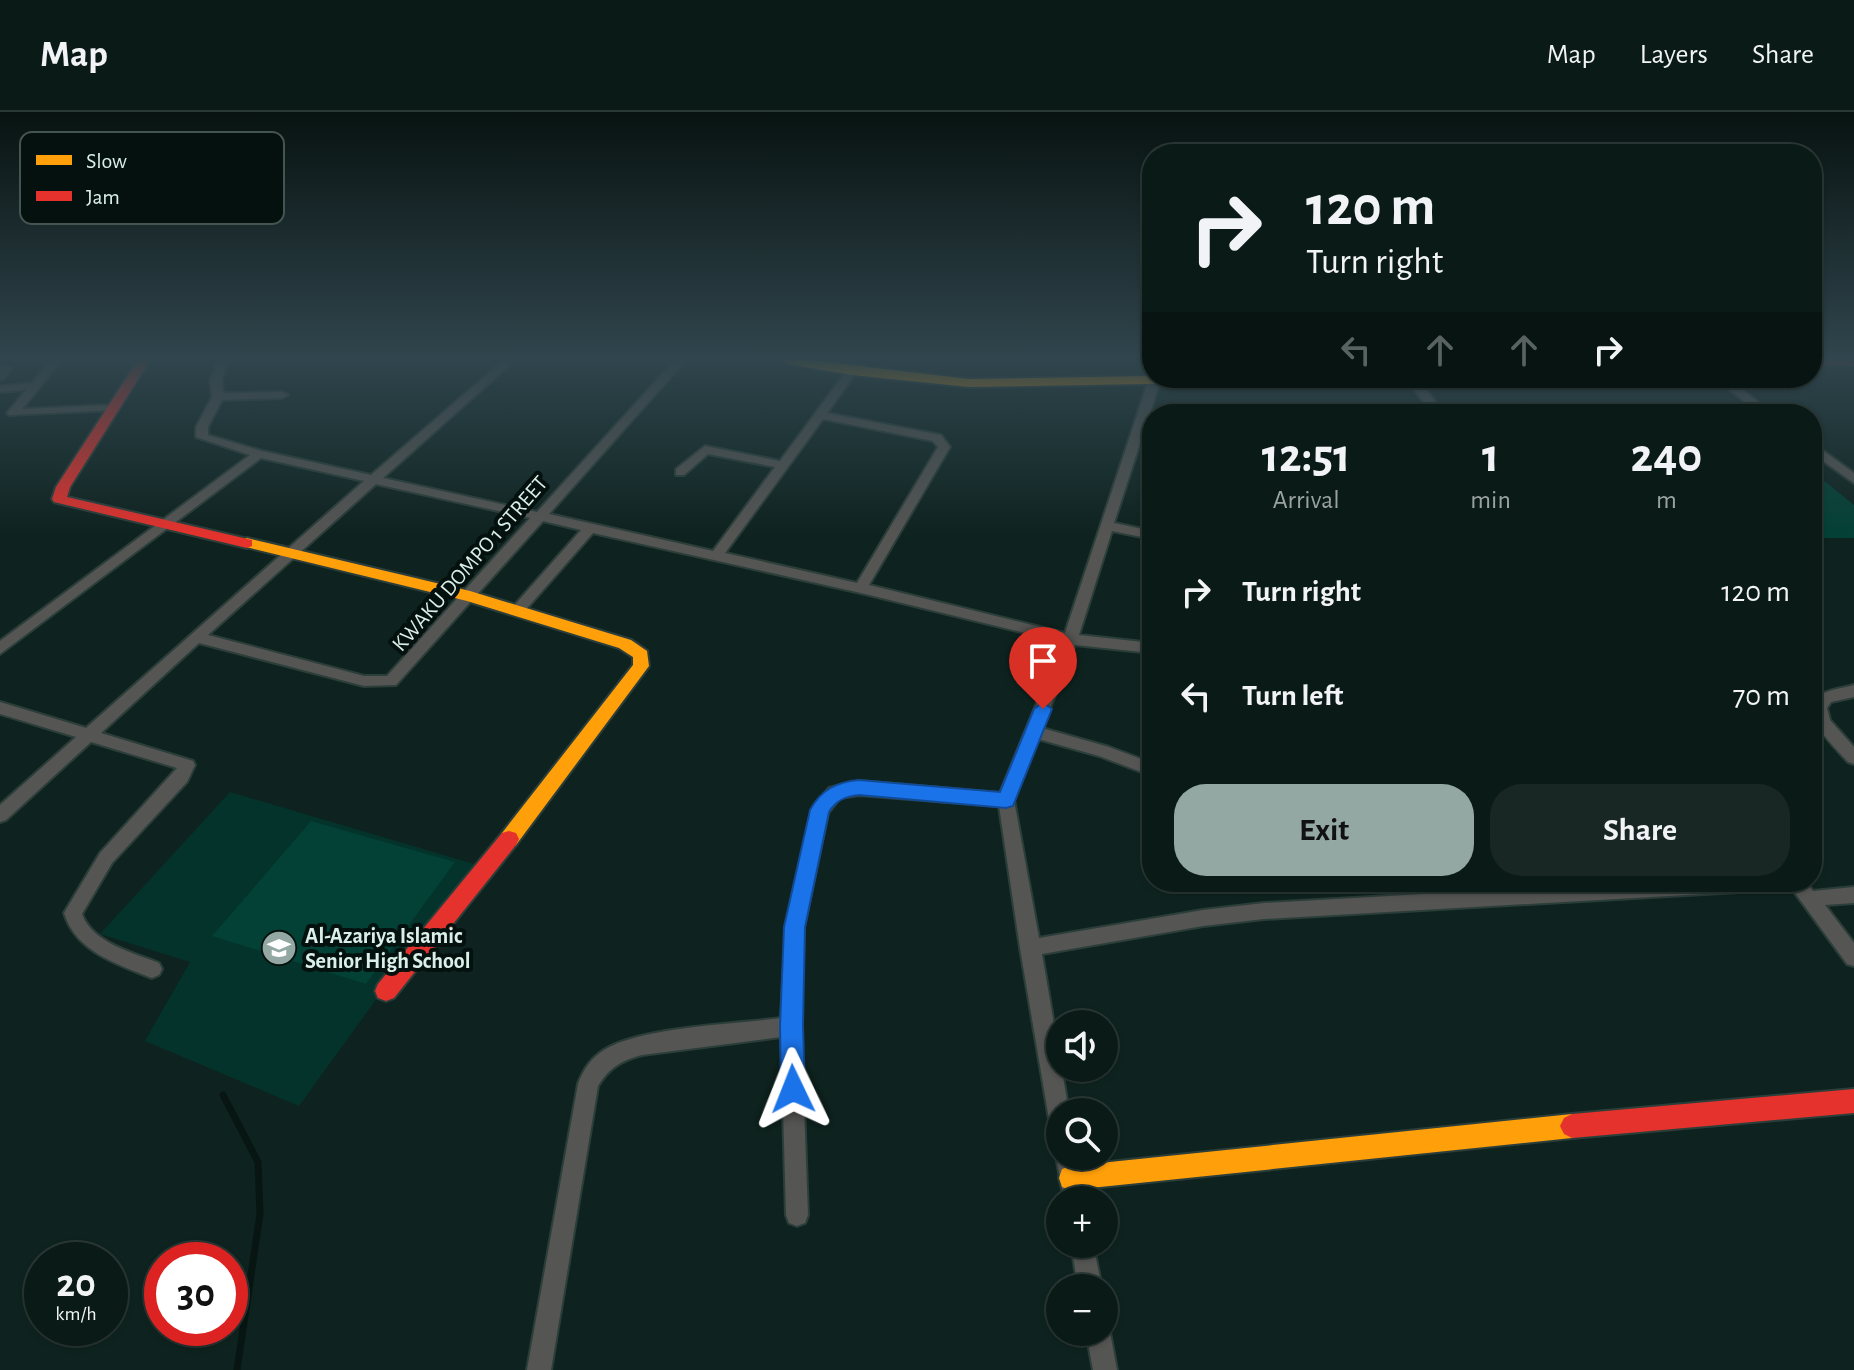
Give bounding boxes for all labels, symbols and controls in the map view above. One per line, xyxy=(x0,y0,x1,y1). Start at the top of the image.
text: Map xyxy=(40,36,108,74)
text: Map xyxy=(1547,41,1596,69)
text: Layers xyxy=(1640,41,1708,69)
text: Share xyxy=(1752,41,1814,69)
legend xyxy=(20,132,284,224)
text: Slow xyxy=(86,150,127,172)
icon: right xyxy=(1174,176,1278,280)
text: 120 m xyxy=(1306,179,1435,235)
text: Jam xyxy=(86,186,120,208)
text: Turn right xyxy=(1306,244,1443,280)
icon: left xyxy=(1334,328,1378,372)
icon: ahead xyxy=(1418,328,1462,372)
icon: ahead xyxy=(1502,328,1546,372)
icon: right xyxy=(1586,328,1630,372)
text: 12:51 xyxy=(1262,433,1351,481)
text: 1 xyxy=(1482,433,1499,481)
text: 240 xyxy=(1631,433,1702,481)
street label: KWAKU DOMPO 1 STREET xyxy=(388,472,552,655)
text: Arrival xyxy=(1273,487,1340,513)
text: min xyxy=(1470,487,1511,513)
text: m xyxy=(1656,487,1677,513)
icon: right xyxy=(1174,570,1218,614)
text: Turn right xyxy=(1242,577,1361,607)
text: 120 m xyxy=(1721,577,1790,607)
pin xyxy=(1009,627,1077,709)
icon: arrive xyxy=(1021,639,1065,683)
icon: left xyxy=(1174,674,1218,718)
text: Turn left xyxy=(1242,681,1343,711)
text: 70 m xyxy=(1733,681,1790,711)
button: Exit xyxy=(1174,784,1474,876)
button: Share xyxy=(1490,784,1790,876)
place label: Al-Azariya Islamic Senior High School xyxy=(305,925,470,972)
school or university icon: Al-Azariya Islamic Senior High School xyxy=(260,929,298,967)
map controls xyxy=(1046,1010,1118,1346)
button: sound xyxy=(1046,1010,1118,1082)
position arrow xyxy=(751,1047,835,1131)
button: search xyxy=(1046,1098,1118,1170)
button: + xyxy=(1046,1186,1118,1258)
speed limit sign: 30 xyxy=(144,1242,248,1346)
text: 20 xyxy=(56,1264,96,1304)
button: − xyxy=(1046,1274,1118,1346)
text: km/h xyxy=(55,1304,97,1324)

